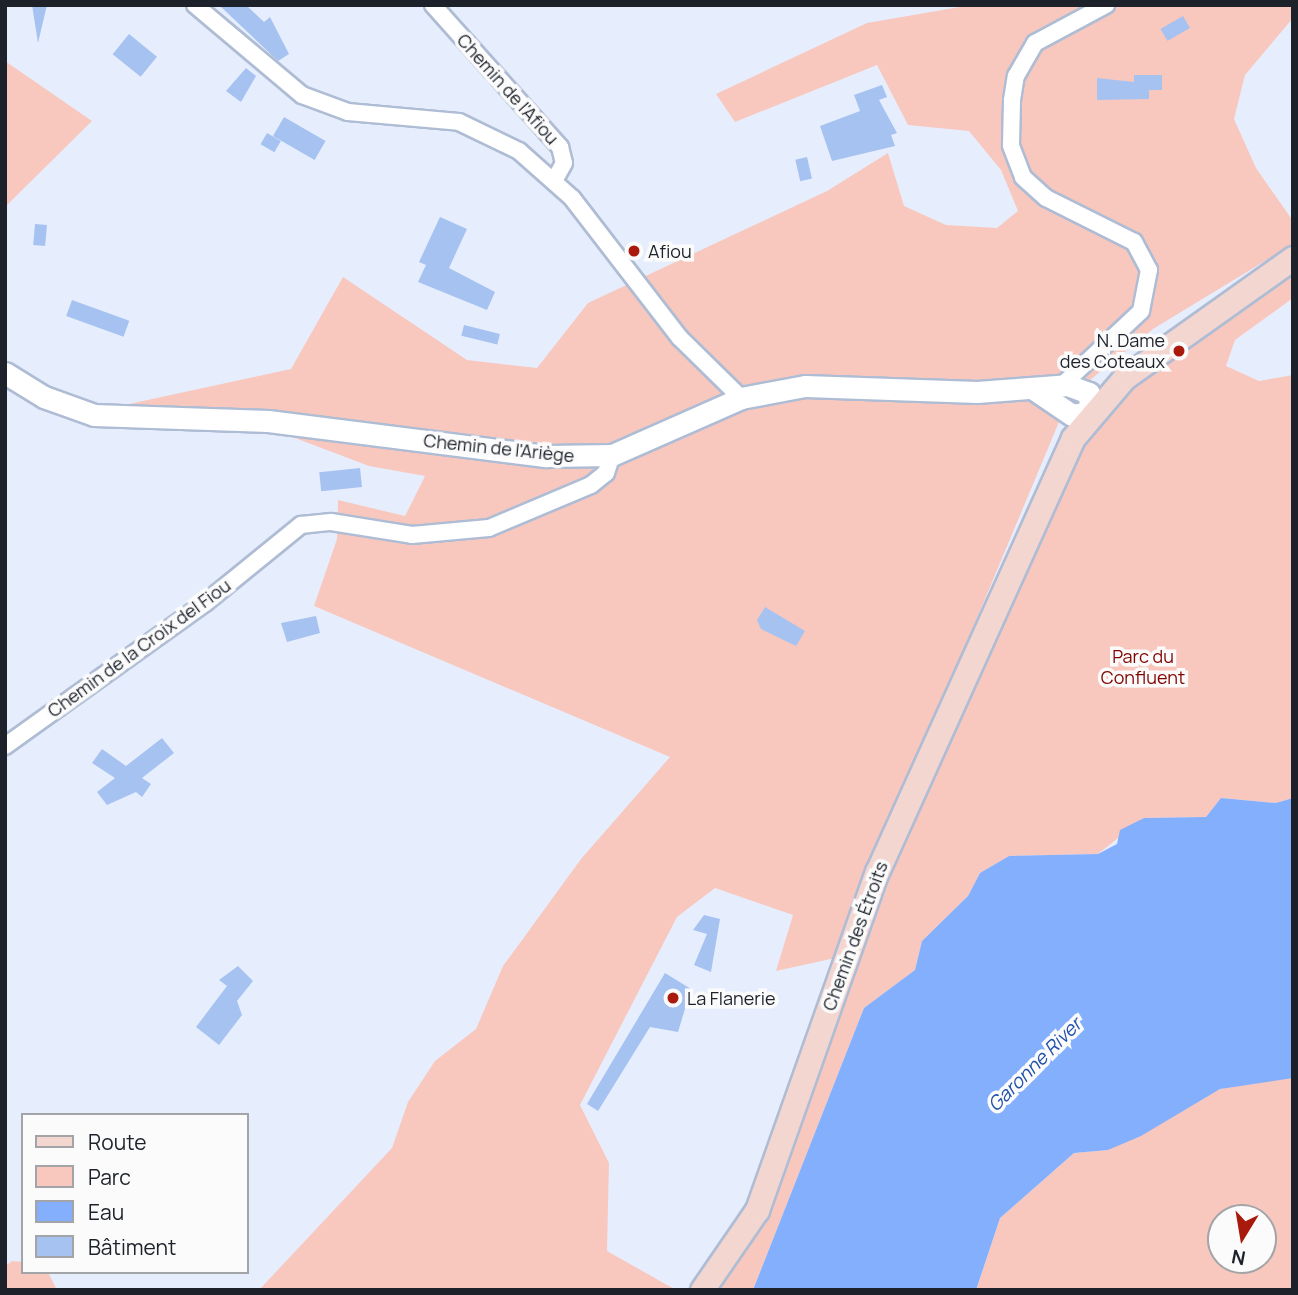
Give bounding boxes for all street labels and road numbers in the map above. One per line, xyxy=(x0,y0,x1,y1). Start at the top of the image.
street label: Chemin de l'Afiou xyxy=(453,29,563,149)
street label: Chemin de l'Ariège xyxy=(423,429,575,467)
street label: Chemin de la Croix del Fiou xyxy=(43,574,235,722)
street label: Chemin des Étroits xyxy=(818,858,892,1014)

